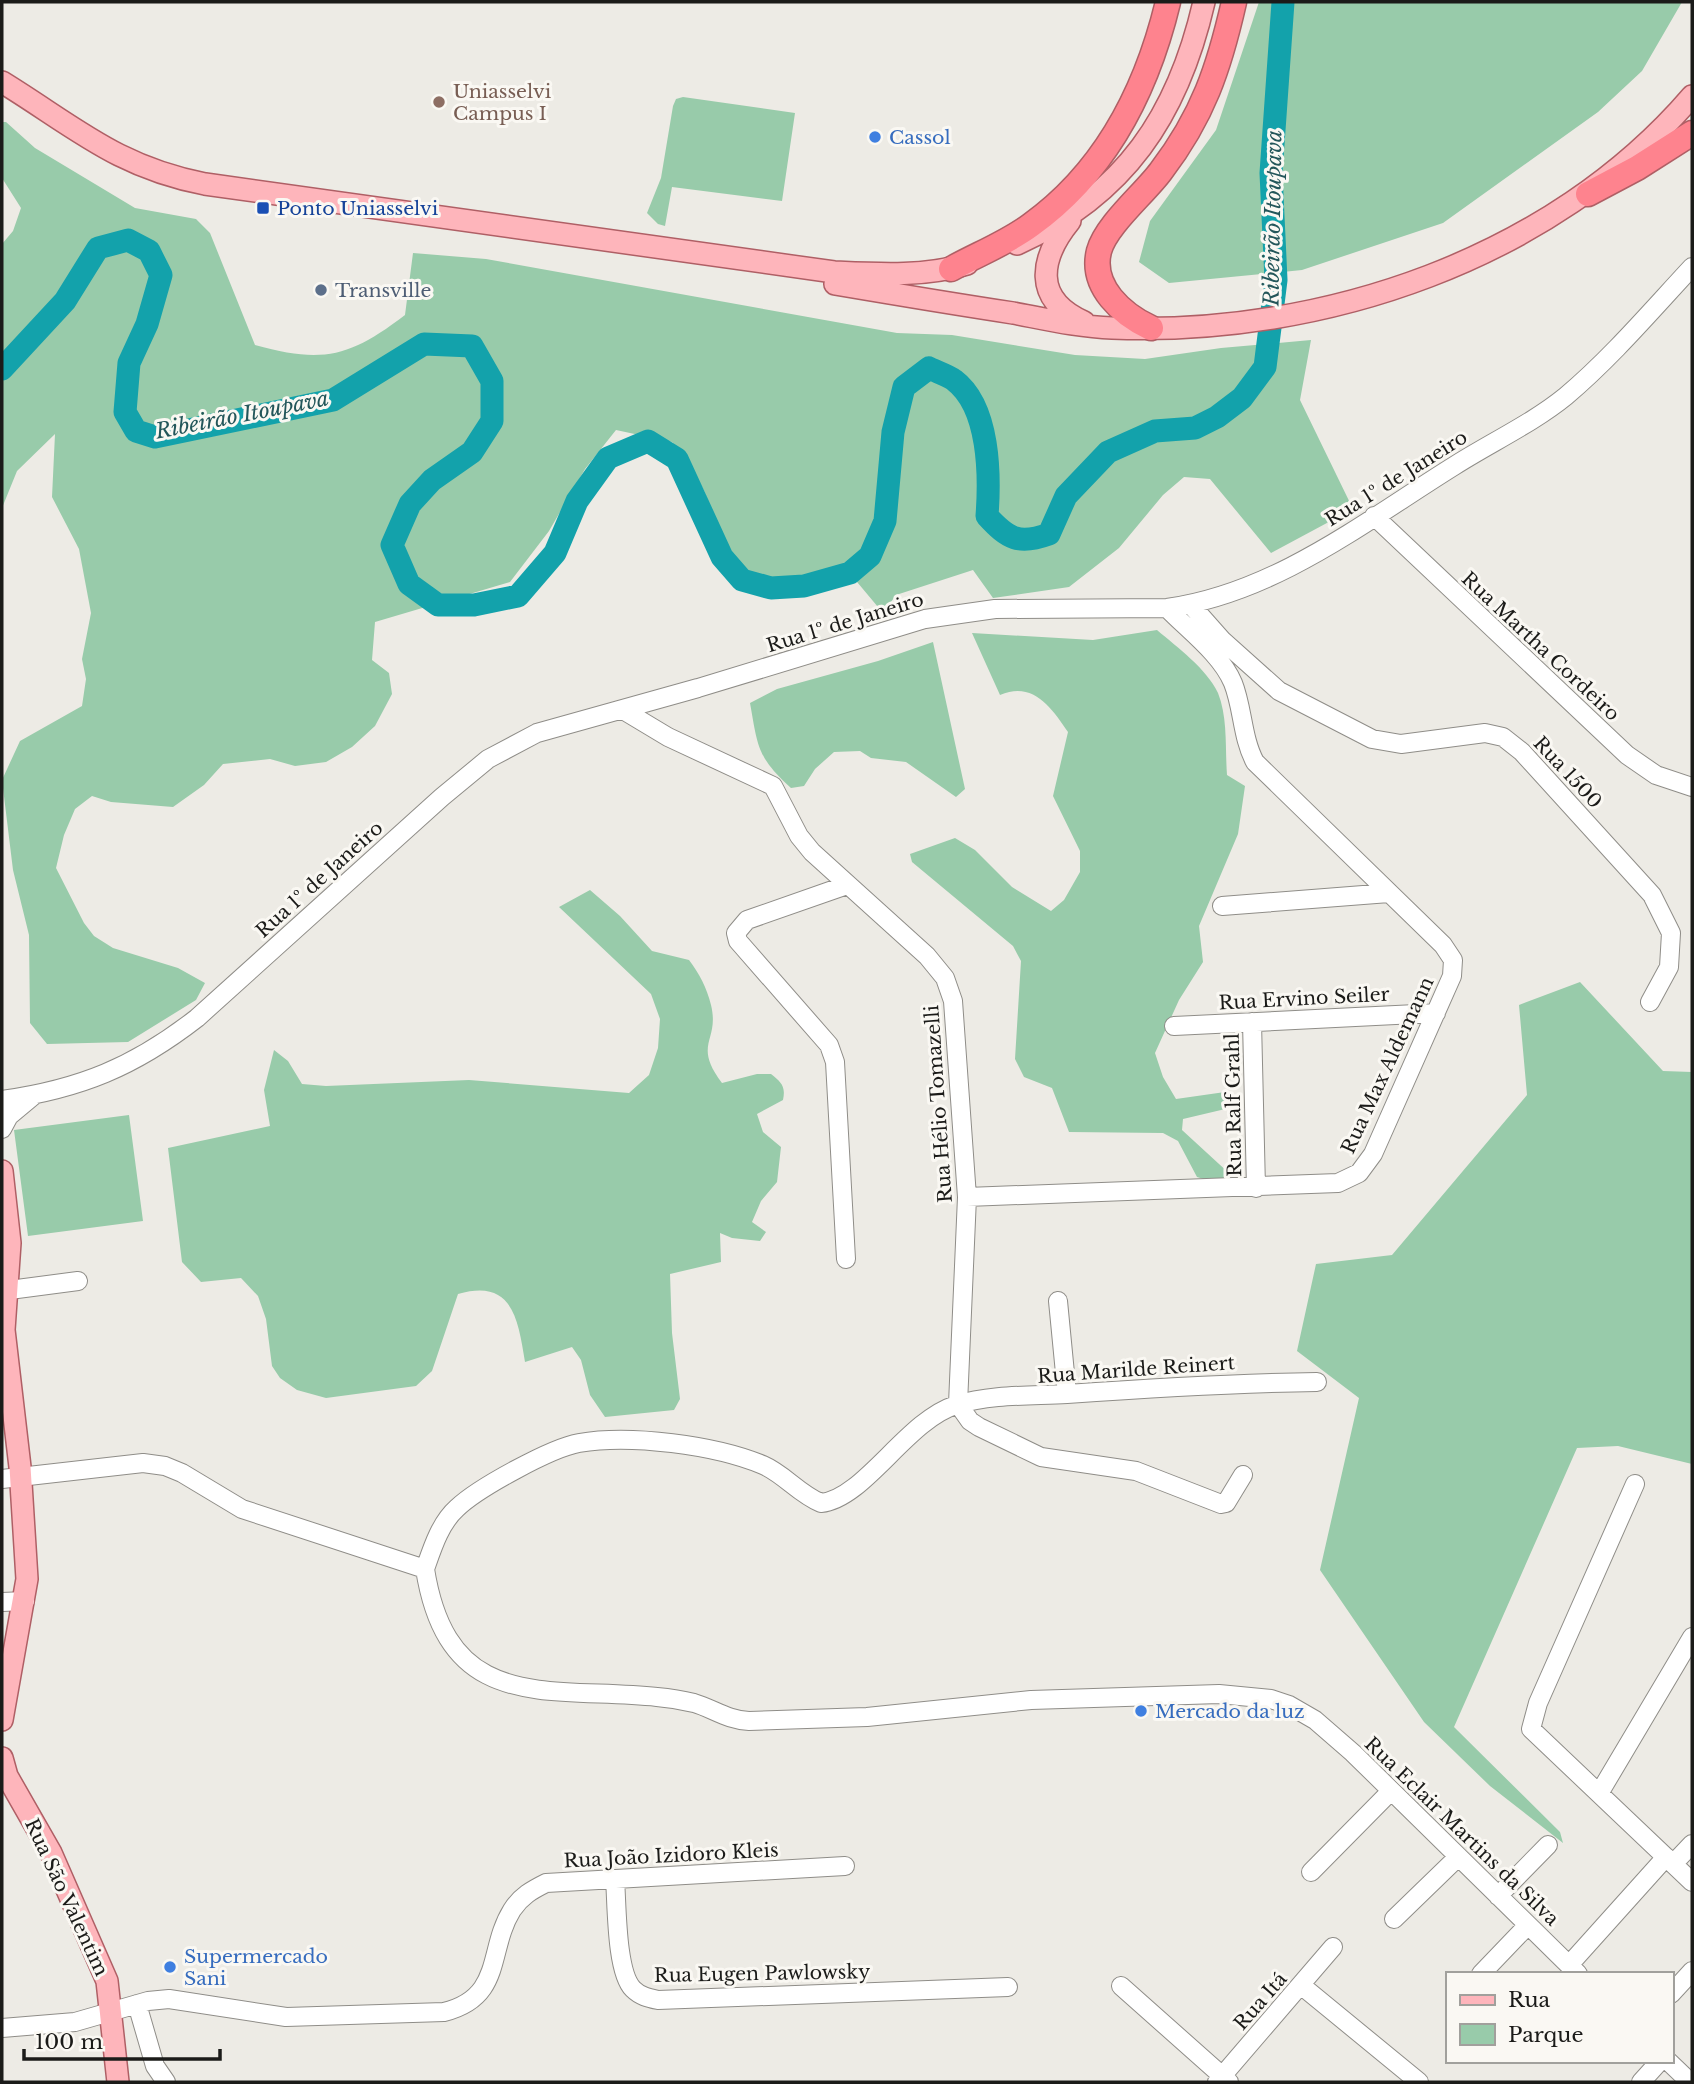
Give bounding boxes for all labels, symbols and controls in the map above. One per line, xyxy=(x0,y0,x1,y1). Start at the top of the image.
place label: Uniasselvi Campus I xyxy=(453,80,552,125)
marker: Uniasselvi Campus I xyxy=(431,94,447,110)
place label: Cassol xyxy=(889,126,951,149)
marker: Cassol xyxy=(867,129,883,145)
water label: Ribeirão Itoupava xyxy=(1258,130,1288,307)
place label: Ponto Uniasselvi xyxy=(277,197,439,220)
marker: Ponto Uniasselvi xyxy=(255,200,271,216)
place label: Transville xyxy=(335,279,431,302)
marker: Transville xyxy=(313,282,329,298)
water label: Ribeirão Itoupava xyxy=(152,385,331,445)
street label: Rua 1º de Janeiro xyxy=(1321,425,1471,531)
street label: Rua Martha Cordeiro xyxy=(1457,567,1624,726)
street label: Rua 1º de Janeiro xyxy=(764,588,926,657)
street label: Rua 1500 xyxy=(1529,732,1607,813)
street label: Rua 1º de Janeiro xyxy=(251,816,388,942)
street label: Rua Max Aldemann xyxy=(1336,973,1439,1157)
street label: Rua Ervino Seiler xyxy=(1218,983,1390,1014)
street label: Rua Hélio Tomazelli xyxy=(920,1004,957,1204)
street label: Rua Ralf Grahl xyxy=(1221,1033,1246,1177)
street label: Rua Marilde Reinert xyxy=(1036,1351,1236,1388)
place label: Mercado da luz xyxy=(1155,1700,1304,1723)
marker: Mercado da luz xyxy=(1133,1703,1149,1719)
street label: Rua Eclair Martins da Silva xyxy=(1360,1732,1564,1931)
street label: Rua São Valentim xyxy=(20,1815,113,1980)
street label: Rua João Izidoro Kleis xyxy=(563,1838,779,1873)
place label: Supermercado Sani xyxy=(184,1945,328,1990)
marker: Supermercado Sani xyxy=(162,1959,178,1975)
street label: Rua Eugen Pawlowsky xyxy=(654,1960,870,1987)
street label: Rua Itá xyxy=(1229,1967,1292,2035)
legend xyxy=(1446,1972,1673,2063)
text: Rua xyxy=(1508,1987,1551,2013)
scale bar xyxy=(24,2018,220,2062)
text: Parque xyxy=(1508,2022,1583,2048)
text: 100 m xyxy=(35,2029,103,2055)

